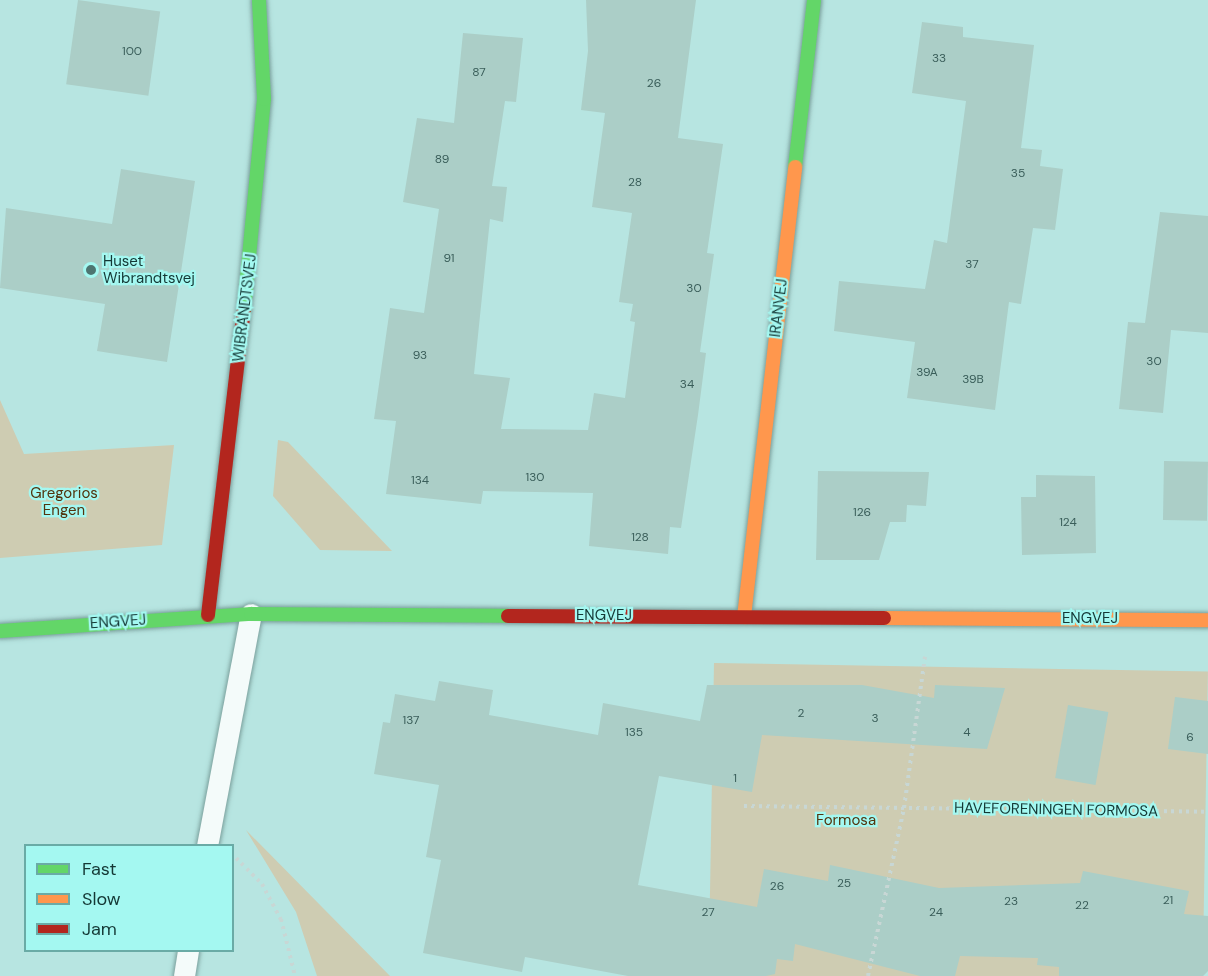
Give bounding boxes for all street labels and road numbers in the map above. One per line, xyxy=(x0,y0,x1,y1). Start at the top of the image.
street label: WIBRANDTSVEJ xyxy=(229,253,261,363)
street label: IRANVEJ xyxy=(766,278,792,338)
street label: ENGVEJ xyxy=(576,607,632,625)
street label: ENGVEJ xyxy=(1062,610,1118,628)
street label: ENGVEJ xyxy=(89,611,147,633)
street label: HAVEFORENINGEN FORMOSA xyxy=(954,799,1158,821)

